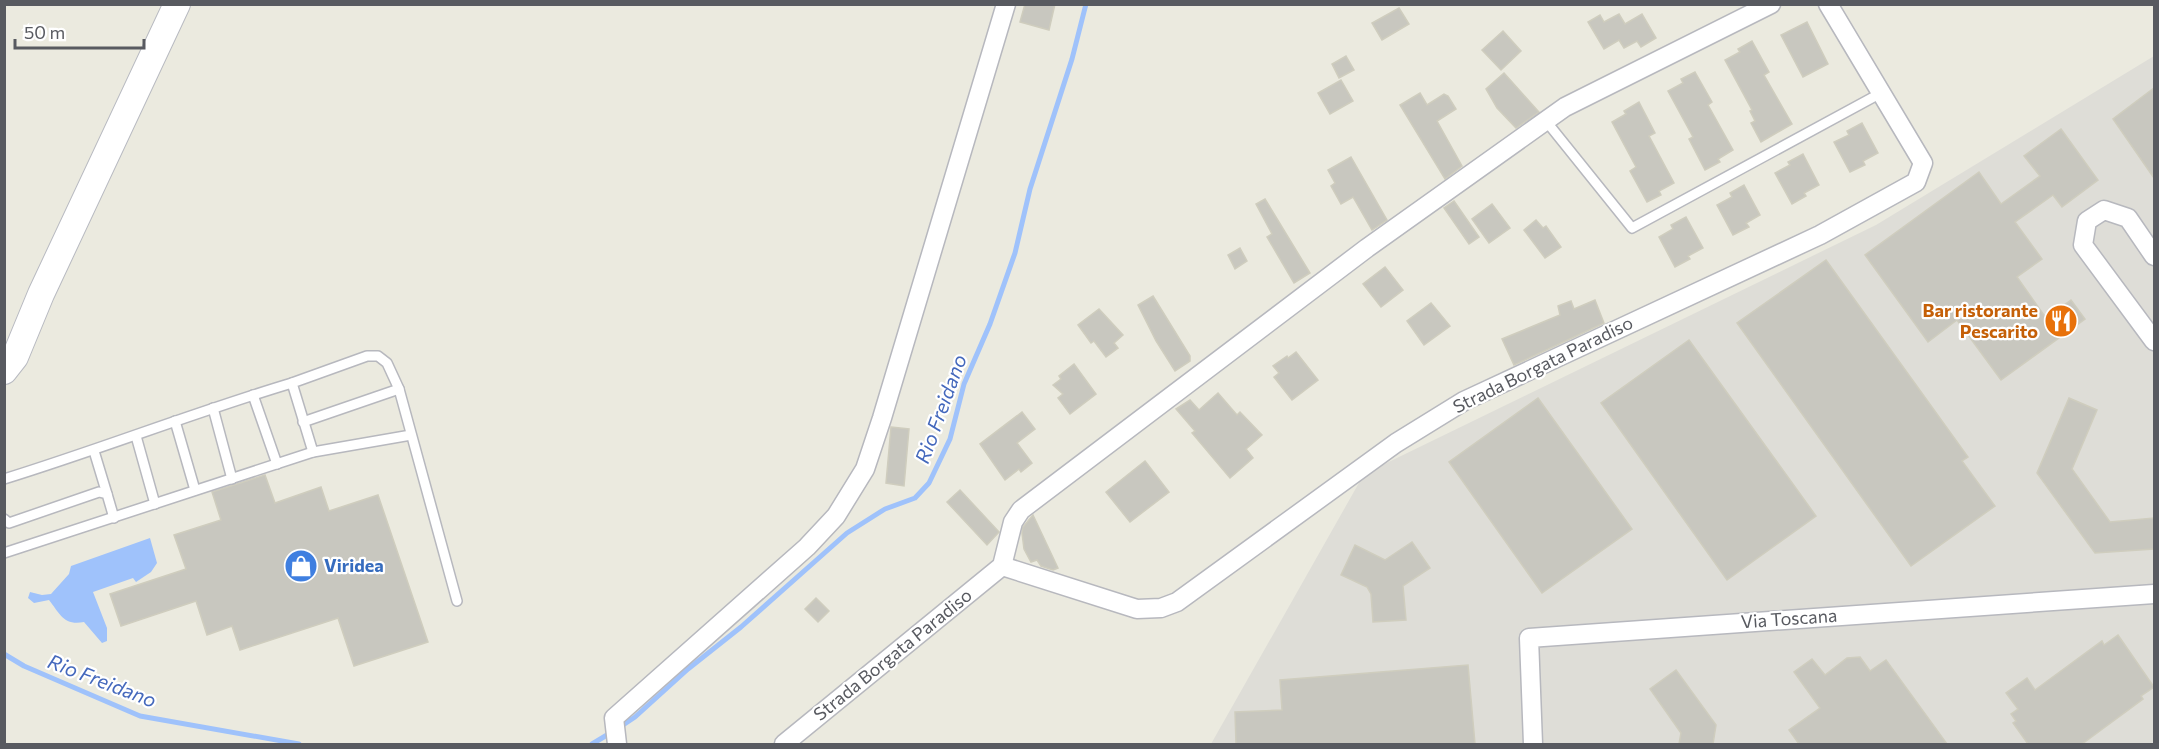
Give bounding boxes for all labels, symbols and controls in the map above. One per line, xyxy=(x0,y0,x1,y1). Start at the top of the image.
scale bar xyxy=(15,12,144,50)
text: 50 m xyxy=(24,21,65,43)
place label: Bar ristorante Pescarito xyxy=(1923,299,2038,342)
restaurant icon: Bar ristorante Pescarito xyxy=(2043,303,2079,339)
street label: Strada Borgata Paradiso xyxy=(1449,311,1636,417)
water label: Rio Freidano xyxy=(909,351,971,466)
shop icon: Viridea xyxy=(283,548,319,584)
place label: Viridea xyxy=(324,554,384,576)
street label: Strada Borgata Paradiso xyxy=(809,584,976,725)
street label: Via Toscana xyxy=(1740,604,1838,632)
water label: Rio Freidano xyxy=(45,648,160,712)

